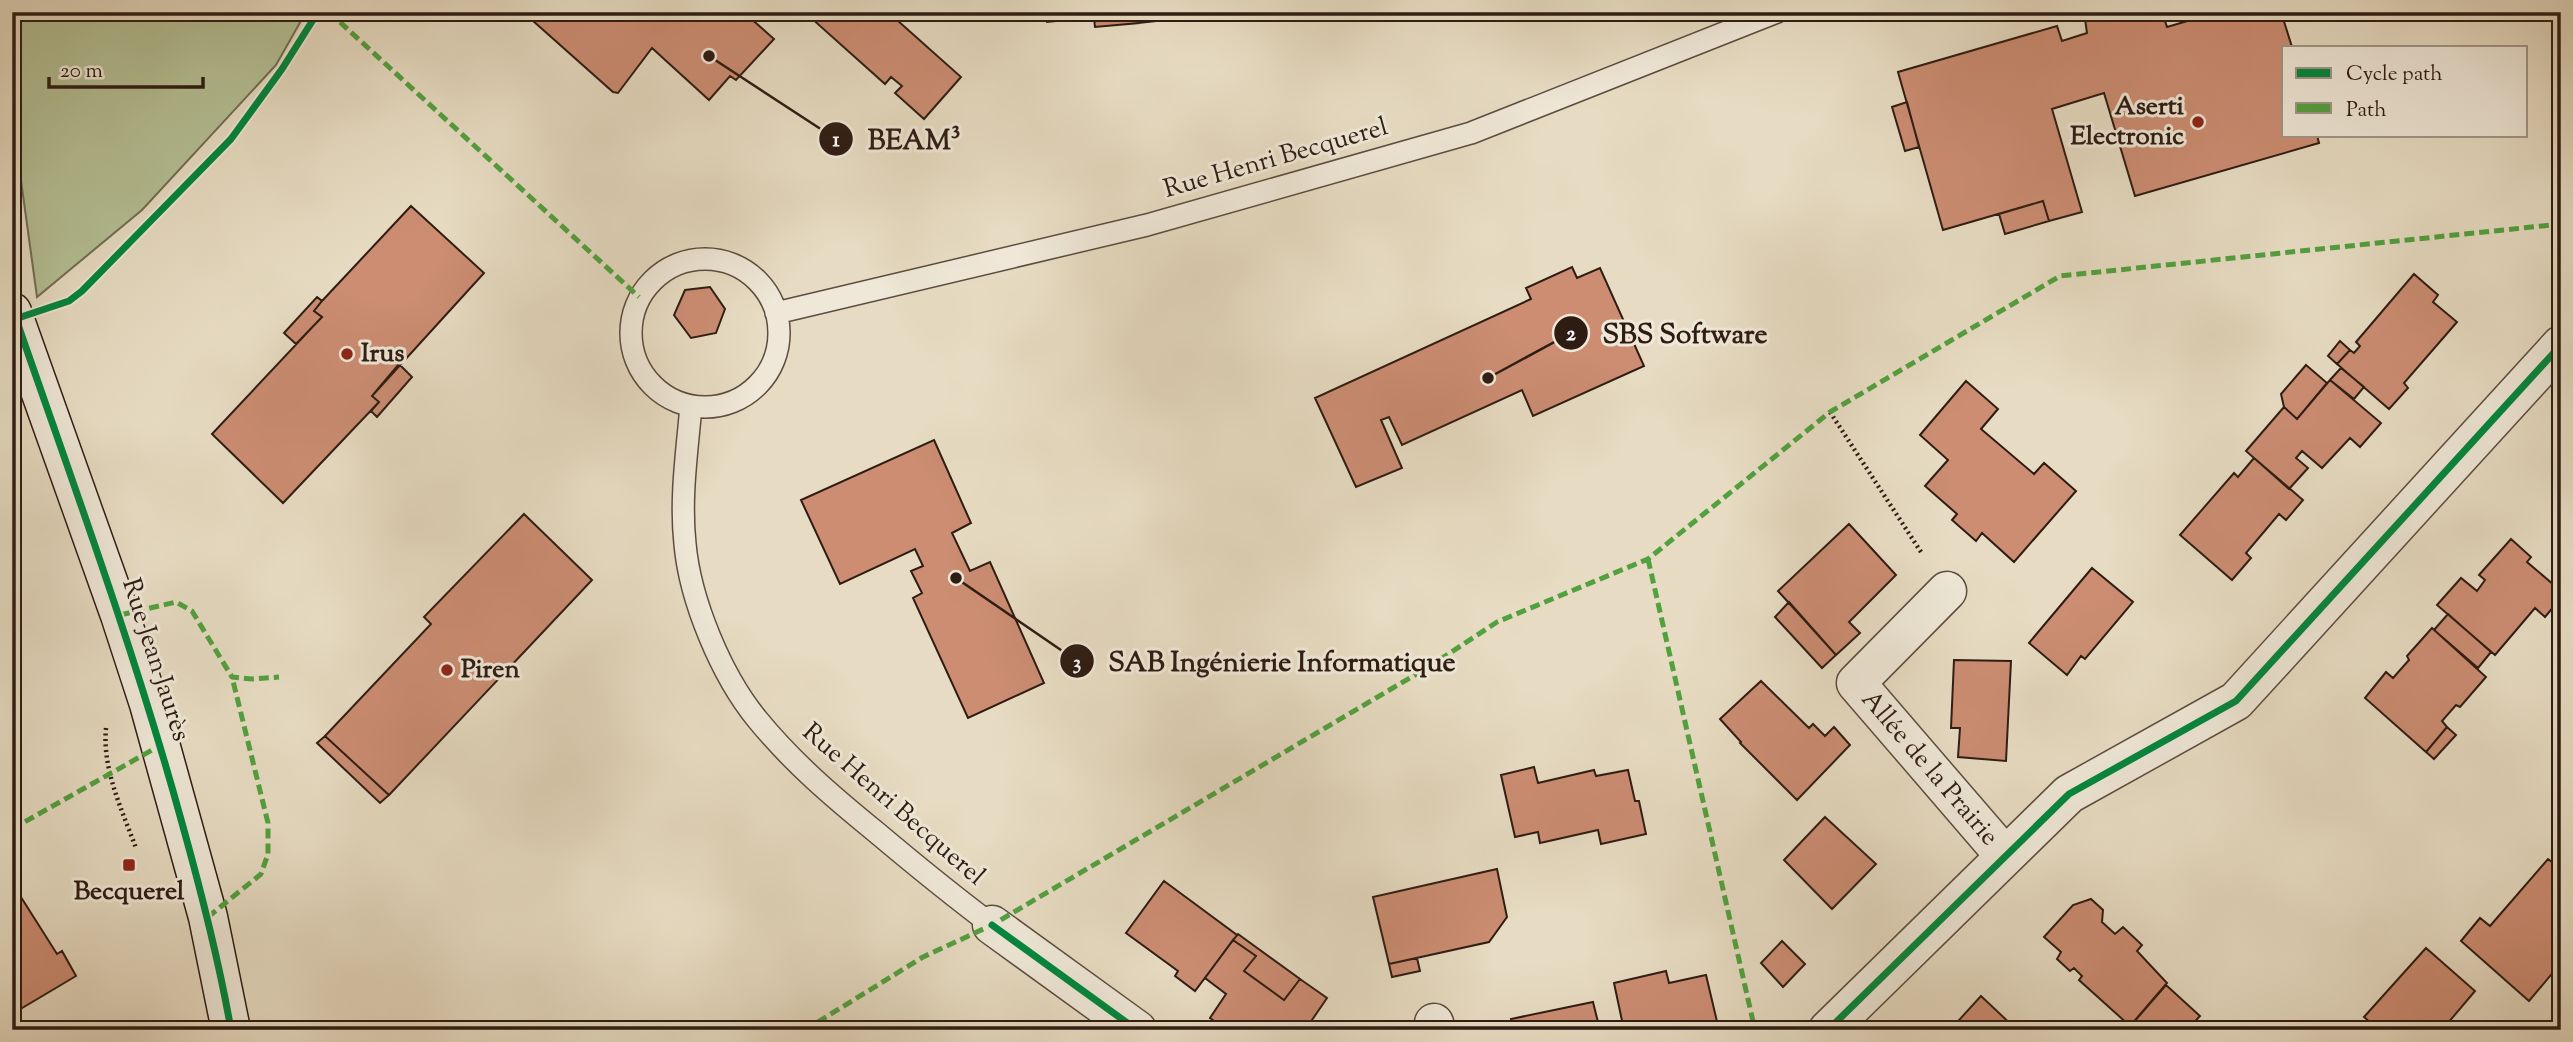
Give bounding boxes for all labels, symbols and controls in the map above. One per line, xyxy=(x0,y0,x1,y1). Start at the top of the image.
scale bar xyxy=(49,46,203,90)
legend xyxy=(2282,46,2528,136)
text: 20 m xyxy=(60,57,103,87)
text: Cycle path xyxy=(2346,60,2443,90)
place label: Aserti Electronic xyxy=(2070,89,2185,156)
text: Path xyxy=(2346,96,2387,126)
street label: Rue Henri Becquerel xyxy=(1160,109,1392,209)
marker: Aserti Electronic xyxy=(2190,114,2206,130)
callout: BEAM³ xyxy=(819,115,974,164)
text: BEAM³ xyxy=(868,122,960,162)
text: 1 xyxy=(832,126,840,156)
callout: SBS Software xyxy=(1553,308,1781,357)
text: SBS Software xyxy=(1602,316,1768,356)
text: 2 xyxy=(1566,320,1576,350)
place label: Irus xyxy=(361,336,404,373)
marker: Irus xyxy=(339,346,355,362)
street label: Rue Jean Jaurès xyxy=(111,574,199,746)
callout: SAB Ingénierie Informatique xyxy=(1060,637,1470,686)
text: SAB Ingénierie Informatique xyxy=(1108,644,1456,684)
text: 3 xyxy=(1073,649,1081,679)
place label: Piren xyxy=(461,652,520,689)
marker: Piren xyxy=(439,662,455,678)
street label: Allée de la Prairie xyxy=(1852,683,2007,854)
street label: Rue Henri Becquerel xyxy=(793,715,993,895)
marker: Becquerel xyxy=(121,857,137,873)
place label: Becquerel xyxy=(74,874,185,911)

